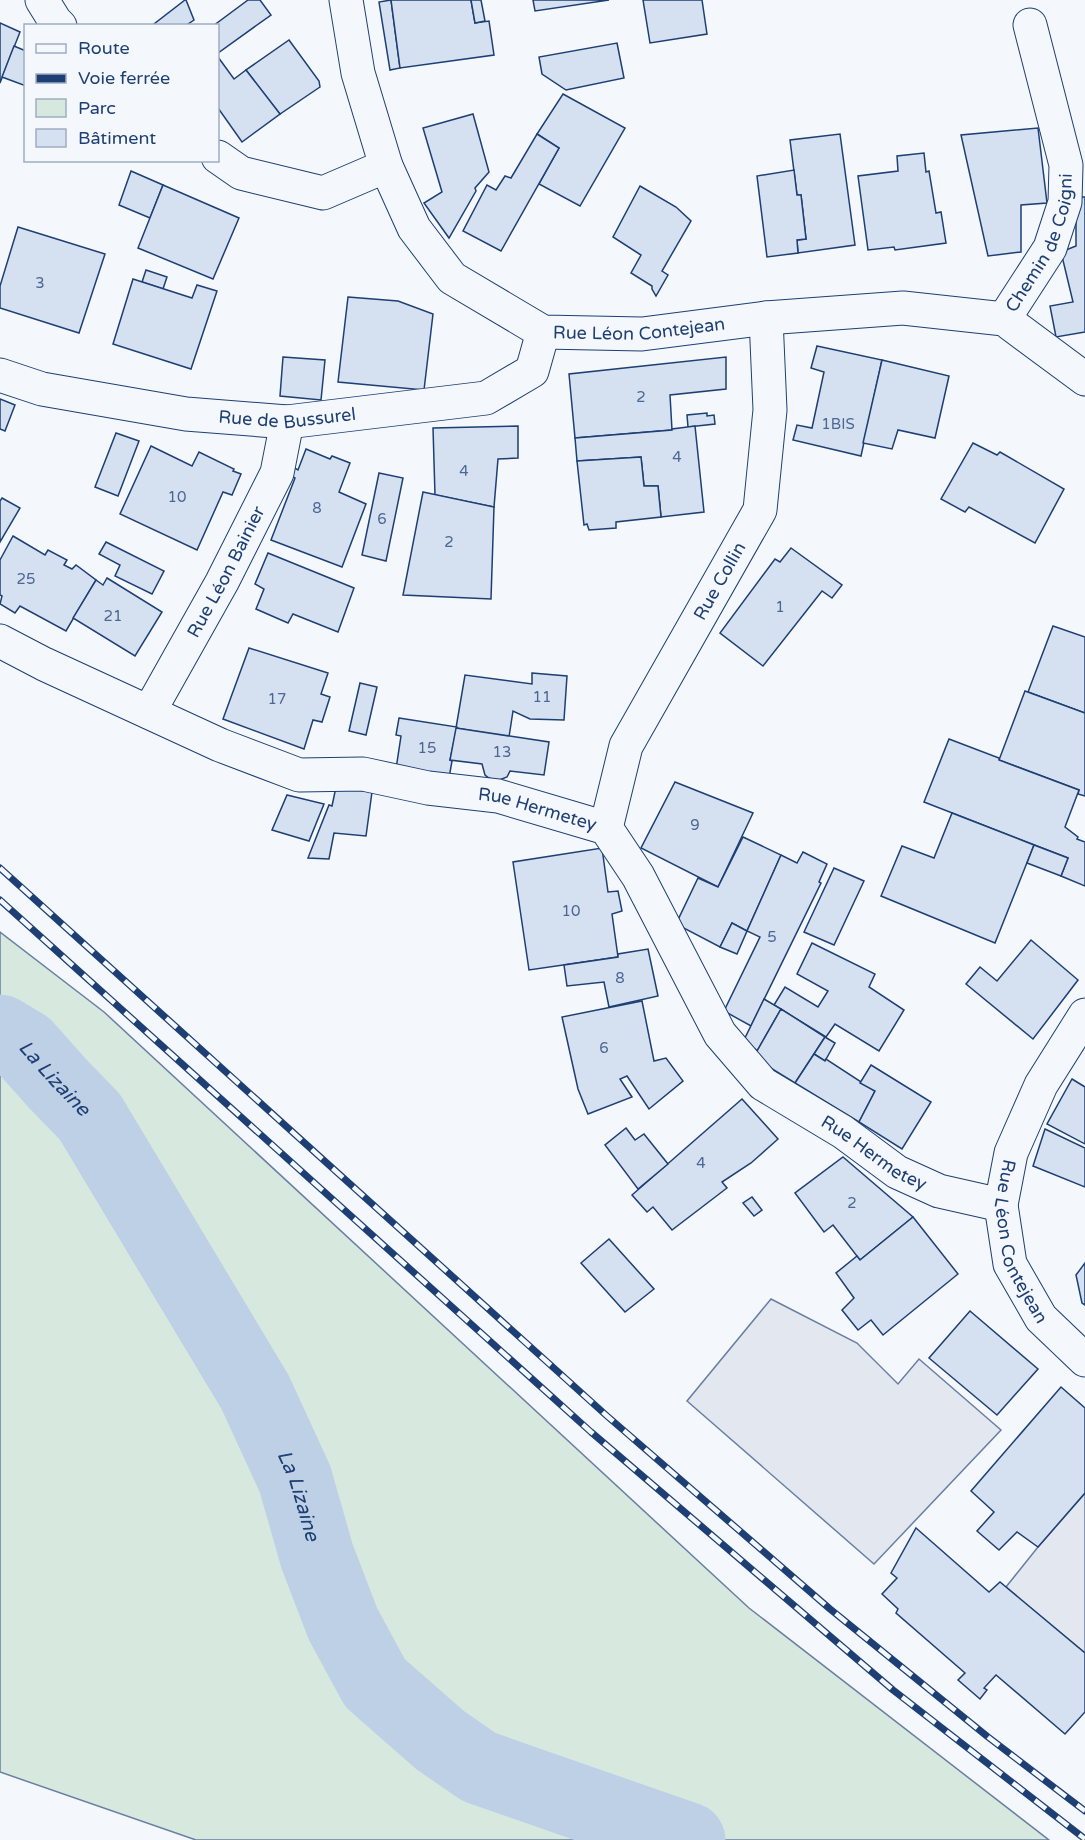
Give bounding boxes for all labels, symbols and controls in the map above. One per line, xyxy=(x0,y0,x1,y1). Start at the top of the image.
legend xyxy=(24,24,219,162)
text: Route xyxy=(78,37,130,59)
text: Voie ferrée xyxy=(78,67,170,89)
text: Parc xyxy=(78,97,116,119)
text: Bâtiment xyxy=(78,127,156,149)
street label: Chemin de Coigni xyxy=(1000,173,1077,316)
house number: 3 xyxy=(35,274,45,292)
street label: Rue Léon Contejean xyxy=(553,312,726,345)
house number: 2 xyxy=(636,388,646,406)
street label: Rue de Bussurel xyxy=(218,403,357,433)
house number: 1BIS xyxy=(821,415,855,433)
house number: 4 xyxy=(672,448,682,466)
house number: 4 xyxy=(459,462,469,480)
house number: 10 xyxy=(168,488,186,506)
house number: 8 xyxy=(312,499,322,517)
street label: Rue Léon Bainier xyxy=(182,502,270,641)
house number: 6 xyxy=(377,510,387,528)
house number: 2 xyxy=(444,533,454,551)
street label: Rue Collin xyxy=(689,538,750,624)
house number: 25 xyxy=(17,570,35,588)
house number: 1 xyxy=(775,598,785,616)
house number: 21 xyxy=(104,607,122,625)
house number: 11 xyxy=(533,688,551,706)
house number: 17 xyxy=(268,690,286,708)
house number: 15 xyxy=(418,739,436,757)
house number: 13 xyxy=(493,743,511,761)
street label: Rue Hermetey xyxy=(477,783,600,836)
house number: 9 xyxy=(690,816,700,834)
house number: 10 xyxy=(562,902,580,920)
house number: 5 xyxy=(767,928,777,946)
house number: 8 xyxy=(615,969,625,987)
water label: La Lizaine xyxy=(13,1036,96,1123)
house number: 6 xyxy=(599,1039,609,1057)
street label: Rue Hermetey xyxy=(817,1110,931,1195)
house number: 4 xyxy=(696,1154,706,1172)
street label: Rue Léon Contejean xyxy=(990,1157,1053,1327)
house number: 2 xyxy=(847,1194,857,1212)
water label: La Lizaine xyxy=(271,1446,325,1545)

